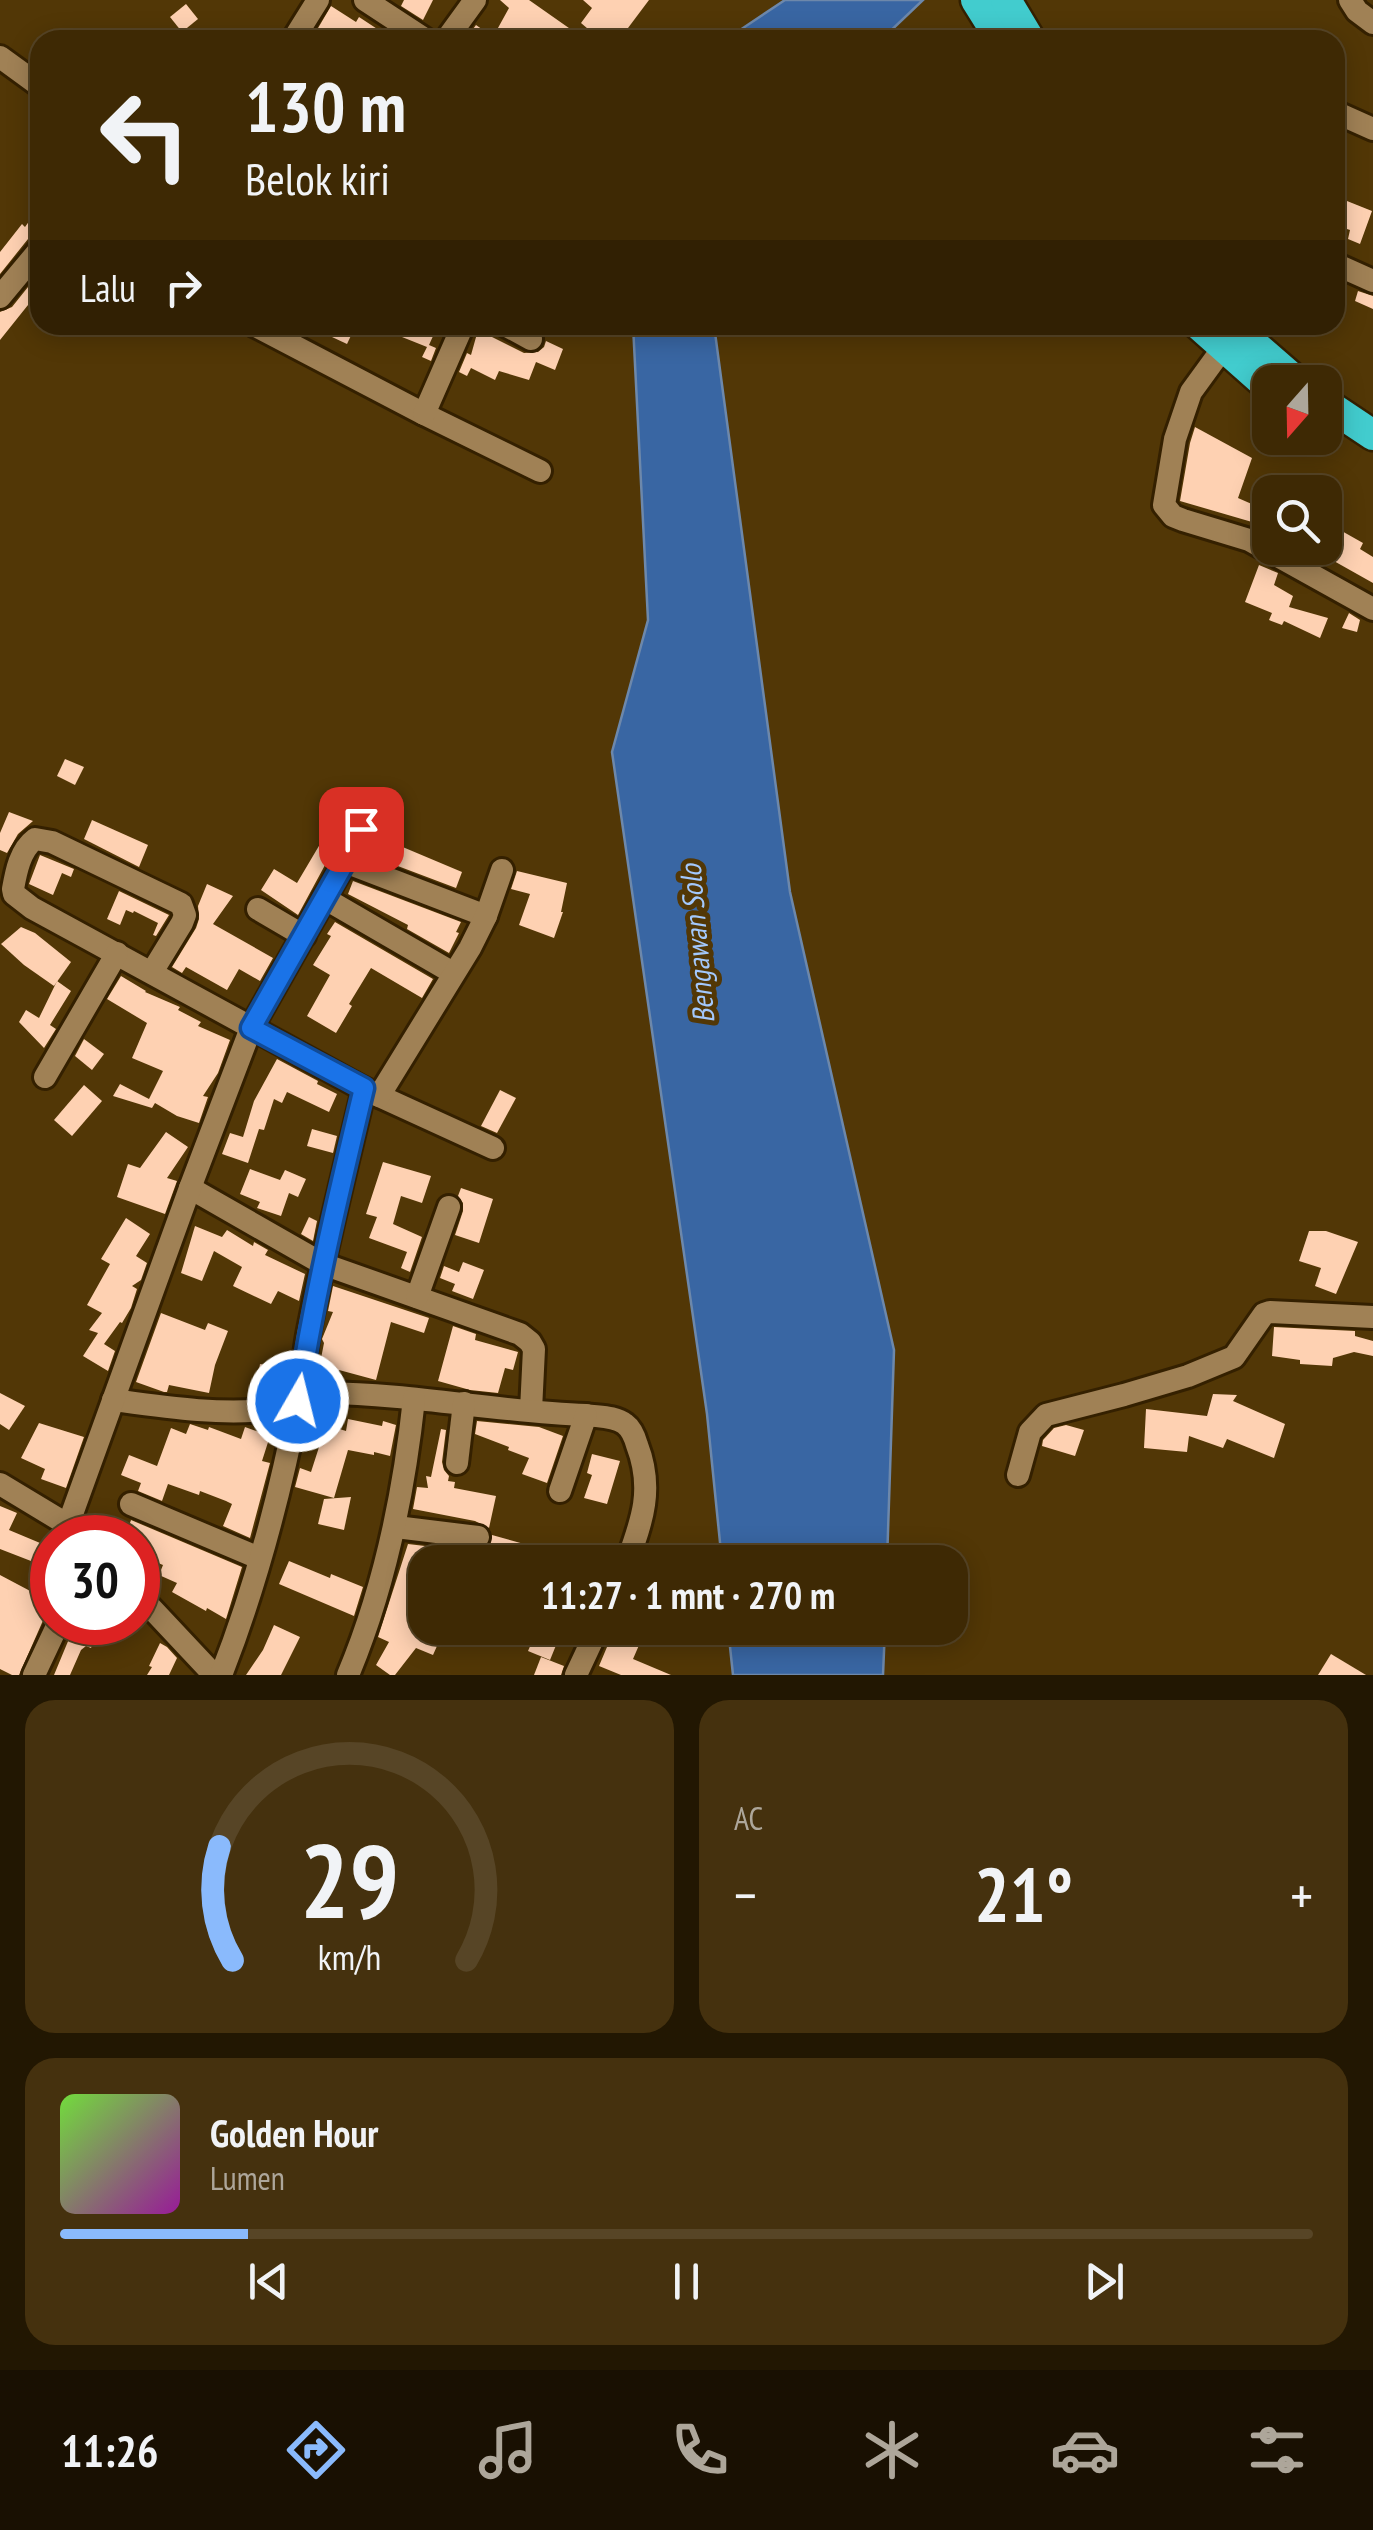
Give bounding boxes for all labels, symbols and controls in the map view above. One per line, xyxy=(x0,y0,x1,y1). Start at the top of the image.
text: 130 m xyxy=(245,61,406,151)
icon: left xyxy=(80,70,210,200)
text: Belok kiri xyxy=(245,149,390,207)
icon: right xyxy=(156,260,211,315)
text: Lalu xyxy=(80,263,136,312)
north arrow xyxy=(1252,365,1342,455)
map controls xyxy=(1252,365,1342,565)
button: search xyxy=(1252,475,1342,565)
pin xyxy=(319,787,404,872)
icon: arrive xyxy=(334,802,389,857)
water label: Bengawan Solo xyxy=(669,861,722,1025)
position arrow xyxy=(246,1349,350,1453)
speed limit sign: 30 xyxy=(30,1515,160,1645)
text: 11:27 · 1 mnt · 270 m xyxy=(541,1570,835,1619)
text: AC xyxy=(734,1797,763,1839)
text: 29 xyxy=(300,1812,399,1947)
text: 21° xyxy=(974,1846,1073,1943)
text: − xyxy=(734,1859,757,1930)
text: + xyxy=(1290,1859,1313,1930)
text: km/h xyxy=(318,1934,381,1980)
text: Golden Hour xyxy=(210,2108,379,2157)
text: Lumen xyxy=(210,2157,285,2199)
icon: previous xyxy=(241,2254,296,2309)
icon: pause xyxy=(659,2254,714,2309)
icon: next xyxy=(1077,2254,1132,2309)
icon: directions xyxy=(281,2415,351,2485)
icon: music xyxy=(473,2415,543,2485)
icon: phone xyxy=(665,2415,735,2485)
icon: climate xyxy=(857,2415,927,2485)
icon: car xyxy=(1050,2415,1120,2485)
icon: filters xyxy=(1242,2415,1312,2485)
text: 11:26 xyxy=(61,2421,158,2479)

